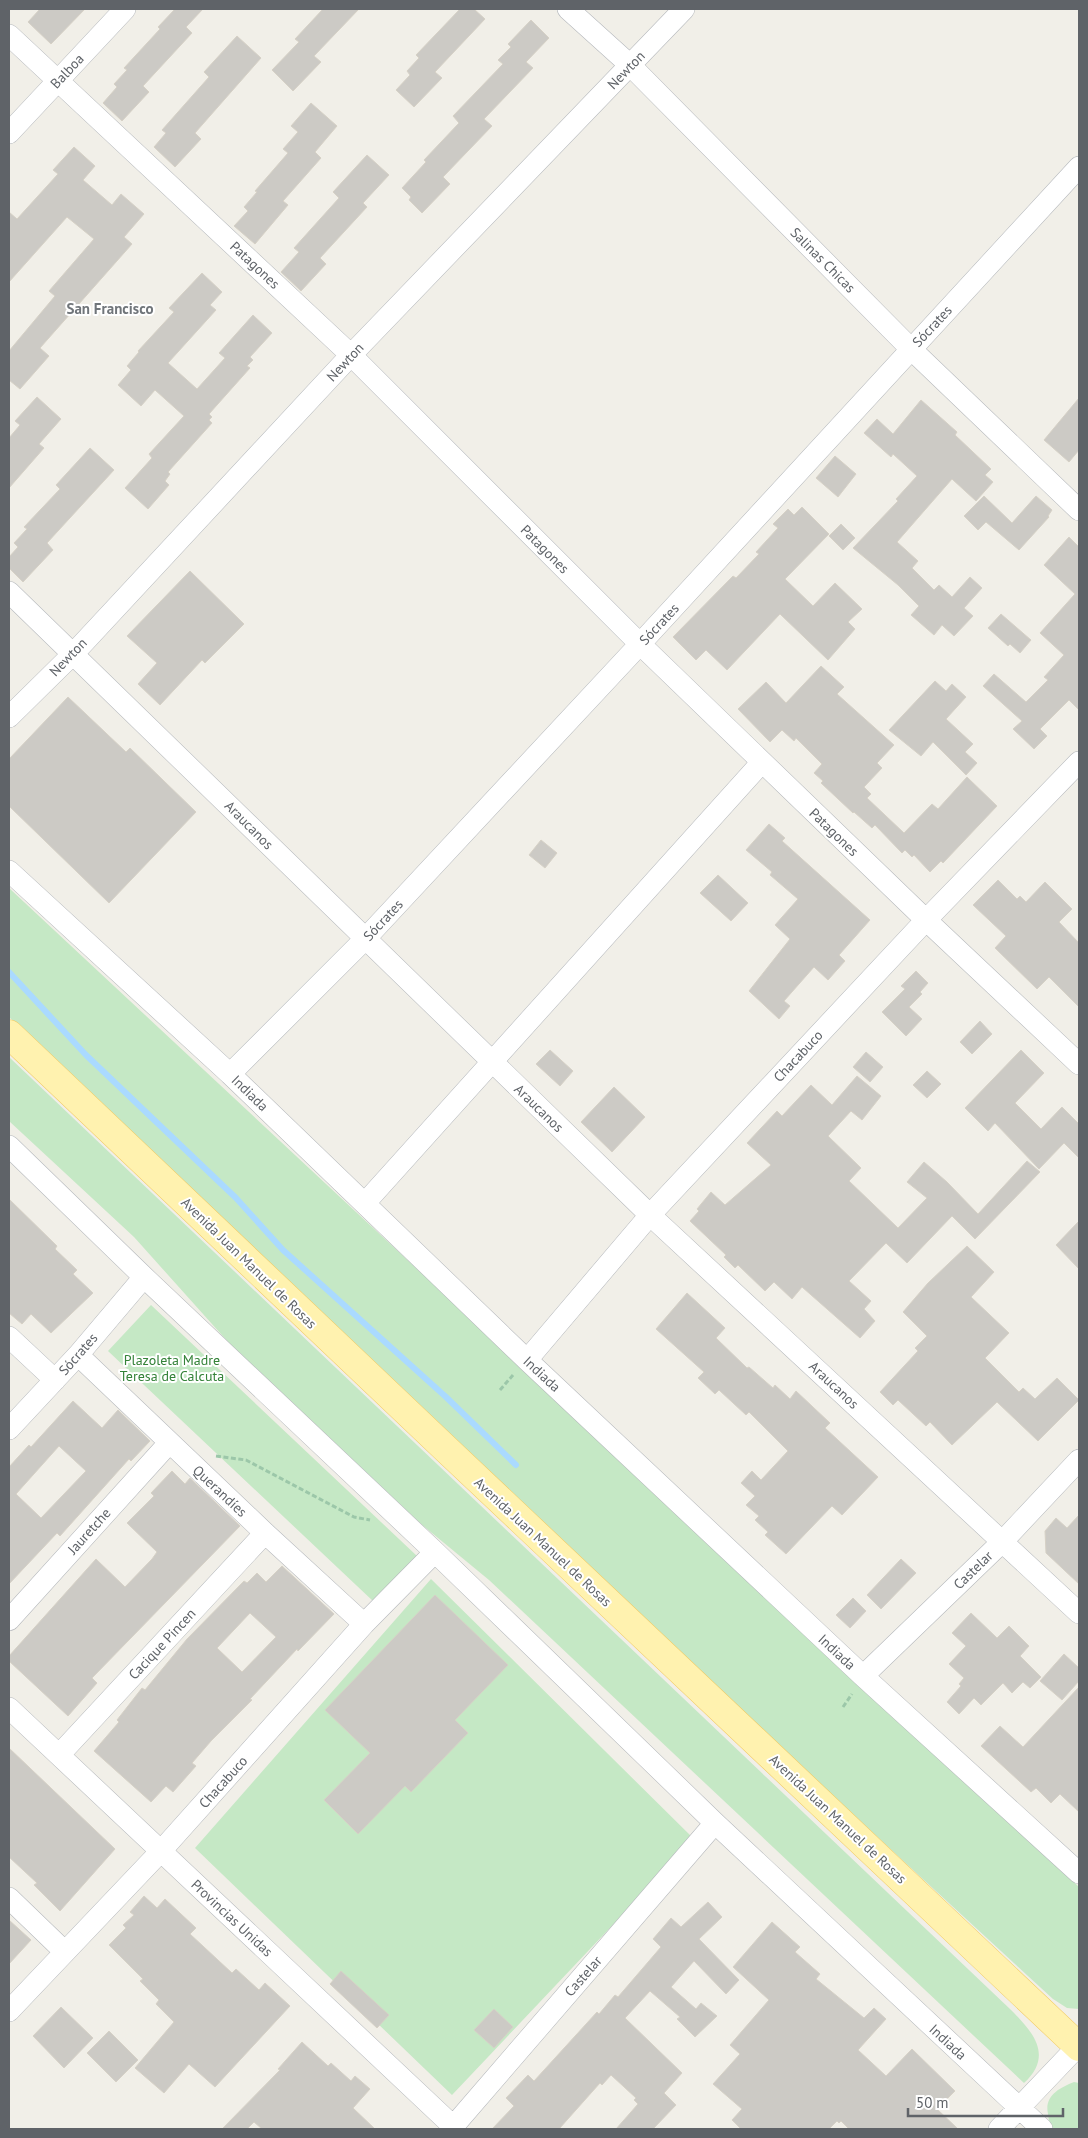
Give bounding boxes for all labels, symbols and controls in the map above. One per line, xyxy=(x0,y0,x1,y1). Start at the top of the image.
street label: Newton xyxy=(603,47,649,93)
street label: Balboa xyxy=(46,50,88,92)
street label: Salinas Chicas xyxy=(787,224,859,296)
street label: Patagones xyxy=(226,237,284,293)
district label: San Francisco xyxy=(66,299,154,318)
street label: Sócrates xyxy=(908,301,956,351)
street label: Newton xyxy=(323,339,367,385)
street label: Patagones xyxy=(517,521,573,577)
street label: Sócrates xyxy=(635,599,683,649)
street label: Newton xyxy=(45,634,91,680)
street label: Araucanos xyxy=(221,797,277,853)
street label: Patagones xyxy=(806,804,863,860)
street label: Sócrates xyxy=(359,895,407,945)
street label: Chacabuco xyxy=(769,1026,827,1086)
street label: Indiada xyxy=(228,1071,272,1115)
street label: Araucanos xyxy=(511,1080,568,1136)
street label: Avenida Juan Manuel de Rosas xyxy=(177,1194,321,1333)
street label: Sócrates xyxy=(55,1329,101,1379)
park label: Plazoleta Madre Teresa de Calcuta xyxy=(120,1351,224,1385)
street label: Indiada xyxy=(520,1352,564,1396)
street label: Araucanos xyxy=(805,1357,863,1413)
street label: Querandíes xyxy=(189,1461,251,1521)
street label: Avenida Juan Manuel de Rosas xyxy=(471,1474,616,1611)
street label: Jauretche xyxy=(63,1504,114,1559)
street label: Castelar xyxy=(949,1547,997,1593)
street label: Cacique Pincen xyxy=(124,1605,200,1683)
street label: Indiada xyxy=(815,1630,859,1674)
street label: Avenida Juan Manuel de Rosas xyxy=(766,1751,911,1888)
street label: Chacabuco xyxy=(195,1752,251,1812)
street label: Provincias Unidas xyxy=(187,1876,277,1961)
street label: Castelar xyxy=(560,1952,606,2000)
street label: Indiada xyxy=(926,2020,970,2064)
scale bar xyxy=(908,2086,1063,2118)
text: 50 m xyxy=(916,2093,949,2112)

